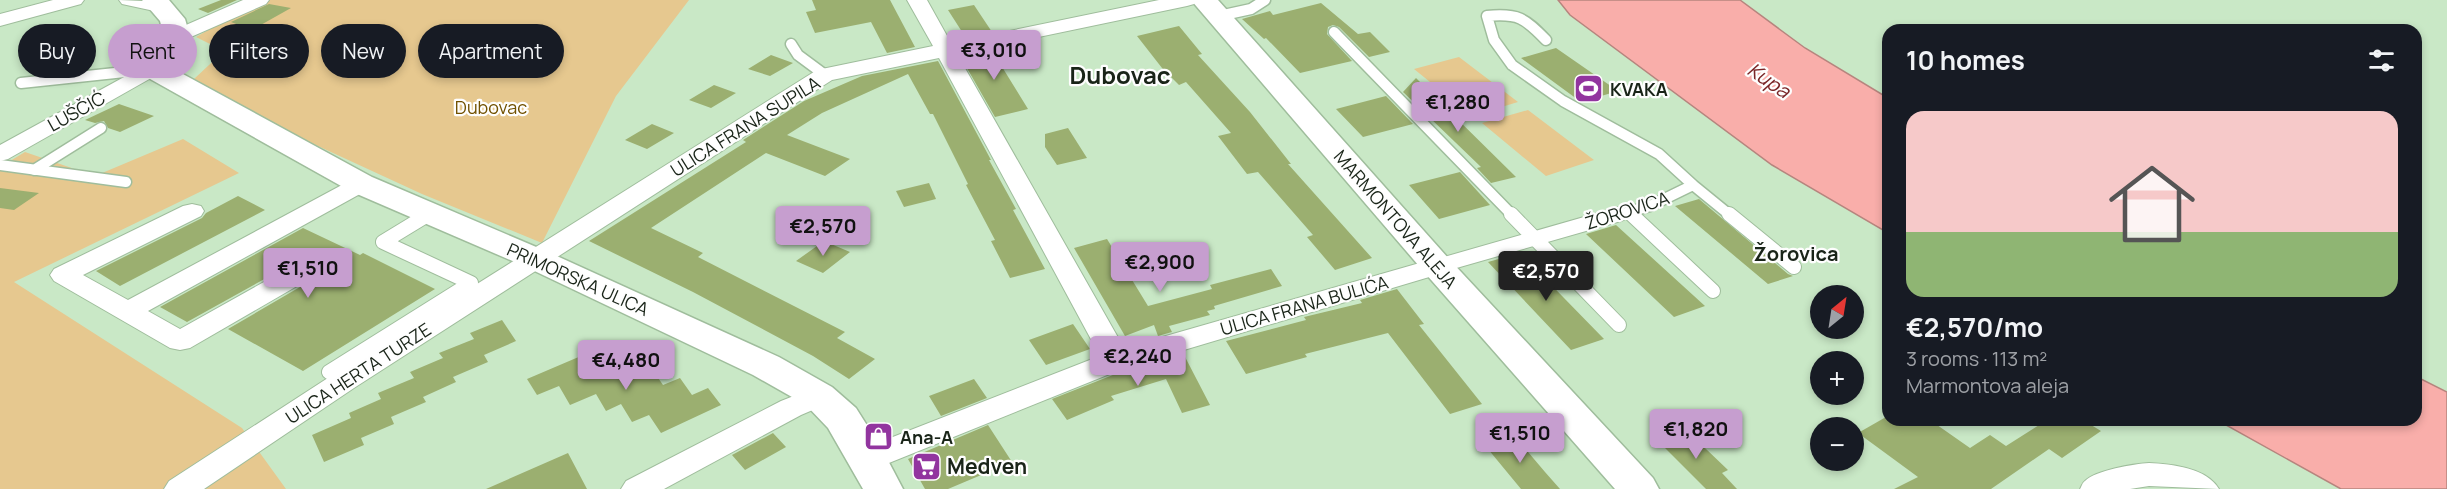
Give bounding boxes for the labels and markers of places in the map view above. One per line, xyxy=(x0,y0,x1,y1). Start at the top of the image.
pin: €3,010 xyxy=(945,30,1043,81)
sports icon: KVAKA xyxy=(1573,73,1605,105)
place label: KVAKA xyxy=(1610,77,1668,101)
pin: €1,280 xyxy=(1409,82,1507,133)
pin: €2,570 xyxy=(774,206,872,257)
pin: €2,900 xyxy=(1111,242,1209,293)
pin: €1,510 xyxy=(259,248,357,299)
pin: €2,570 xyxy=(1497,251,1595,302)
pin: €2,240 xyxy=(1089,336,1187,387)
pin: €4,480 xyxy=(577,340,675,391)
pin: €1,820 xyxy=(1647,409,1745,460)
pin: €1,510 xyxy=(1471,413,1569,464)
shop icon: Ana-A xyxy=(863,421,895,453)
place label: Ana-A xyxy=(900,425,953,449)
supermarket icon: Medven xyxy=(910,450,942,482)
place label: Medven xyxy=(947,452,1027,480)

